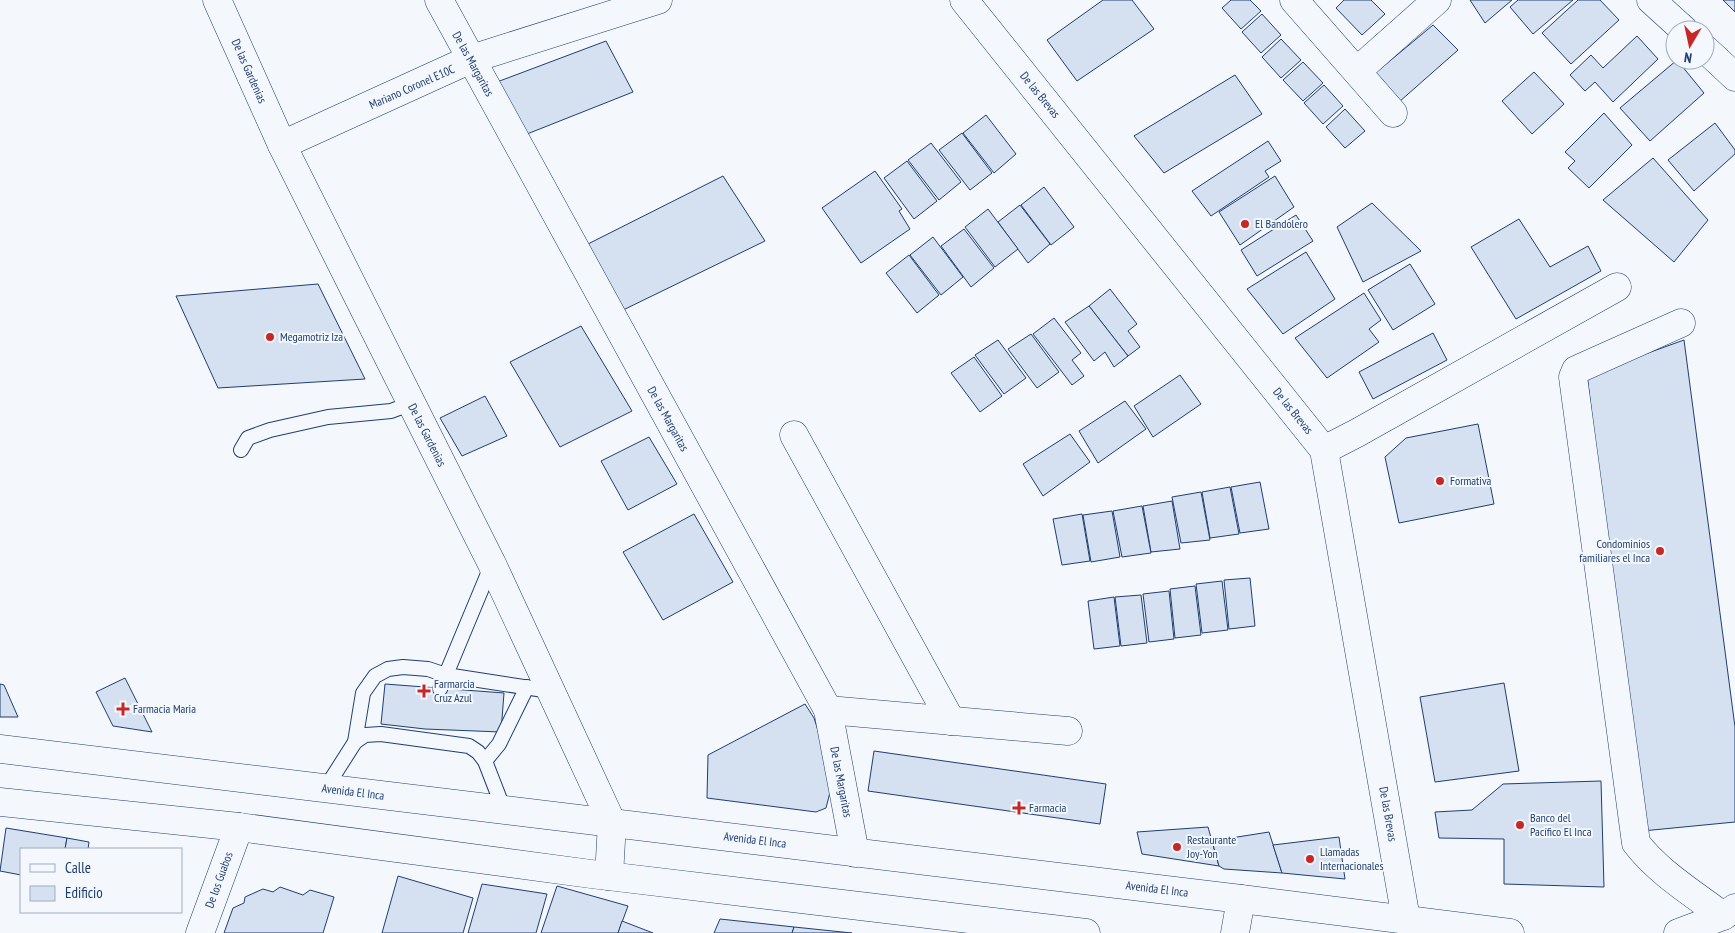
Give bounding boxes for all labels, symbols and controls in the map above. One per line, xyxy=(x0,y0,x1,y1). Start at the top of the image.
north arrow xyxy=(1665,20,1715,70)
street label: De las Margaritas xyxy=(449,29,497,99)
street label: De las Gardenias xyxy=(229,36,270,105)
text: N xyxy=(1683,48,1693,67)
street label: Mariano Coronel E10C xyxy=(367,61,457,112)
street label: De las Brevas xyxy=(1017,69,1064,121)
place label: El Bandolero xyxy=(1255,216,1308,231)
marker: El Bandolero xyxy=(1239,218,1251,230)
place label: Megamotriz Iza xyxy=(280,329,343,344)
marker: Megamotriz Iza xyxy=(264,331,276,343)
street label: De las Margaritas xyxy=(644,384,692,454)
street label: De las Brevas xyxy=(1270,385,1317,437)
street label: De las Gardenias xyxy=(405,401,450,469)
place label: Formativa xyxy=(1450,473,1492,488)
marker: Formativa xyxy=(1434,475,1446,487)
place label: Condominios familiares el Inca xyxy=(1579,536,1650,565)
marker: Condominios familiares el Inca xyxy=(1654,545,1666,557)
place label: Farmarcia Cruz Azul xyxy=(434,676,475,705)
marker: Farmarcia Cruz Azul xyxy=(418,685,430,697)
place label: Farmacia Maria xyxy=(133,701,196,716)
marker: Farmacia Maria xyxy=(117,703,129,715)
street label: De las Margaritas xyxy=(827,745,856,819)
street label: Avenida El Inca xyxy=(321,780,385,803)
street label: De las Brevas xyxy=(1376,785,1401,842)
place label: Farmacia xyxy=(1029,800,1067,815)
marker: Farmacia xyxy=(1013,802,1025,814)
place label: Banco del Pacífico El Inca xyxy=(1530,810,1592,839)
marker: Banco del Pacífico El Inca xyxy=(1514,819,1526,831)
street label: Avenida El Inca xyxy=(723,828,787,851)
place label: Restaurante Joy-Yon xyxy=(1186,832,1236,861)
marker: Restaurante Joy-Yon xyxy=(1171,841,1183,853)
place label: Llamadas Internacionales xyxy=(1320,844,1384,873)
legend xyxy=(20,848,182,913)
street label: De los Guabos xyxy=(201,850,236,910)
marker: Llamadas Internacionales xyxy=(1304,853,1316,865)
text: Calle xyxy=(65,858,91,877)
street label: Avenida El Inca xyxy=(1125,877,1189,900)
text: Edificio xyxy=(65,883,103,902)

